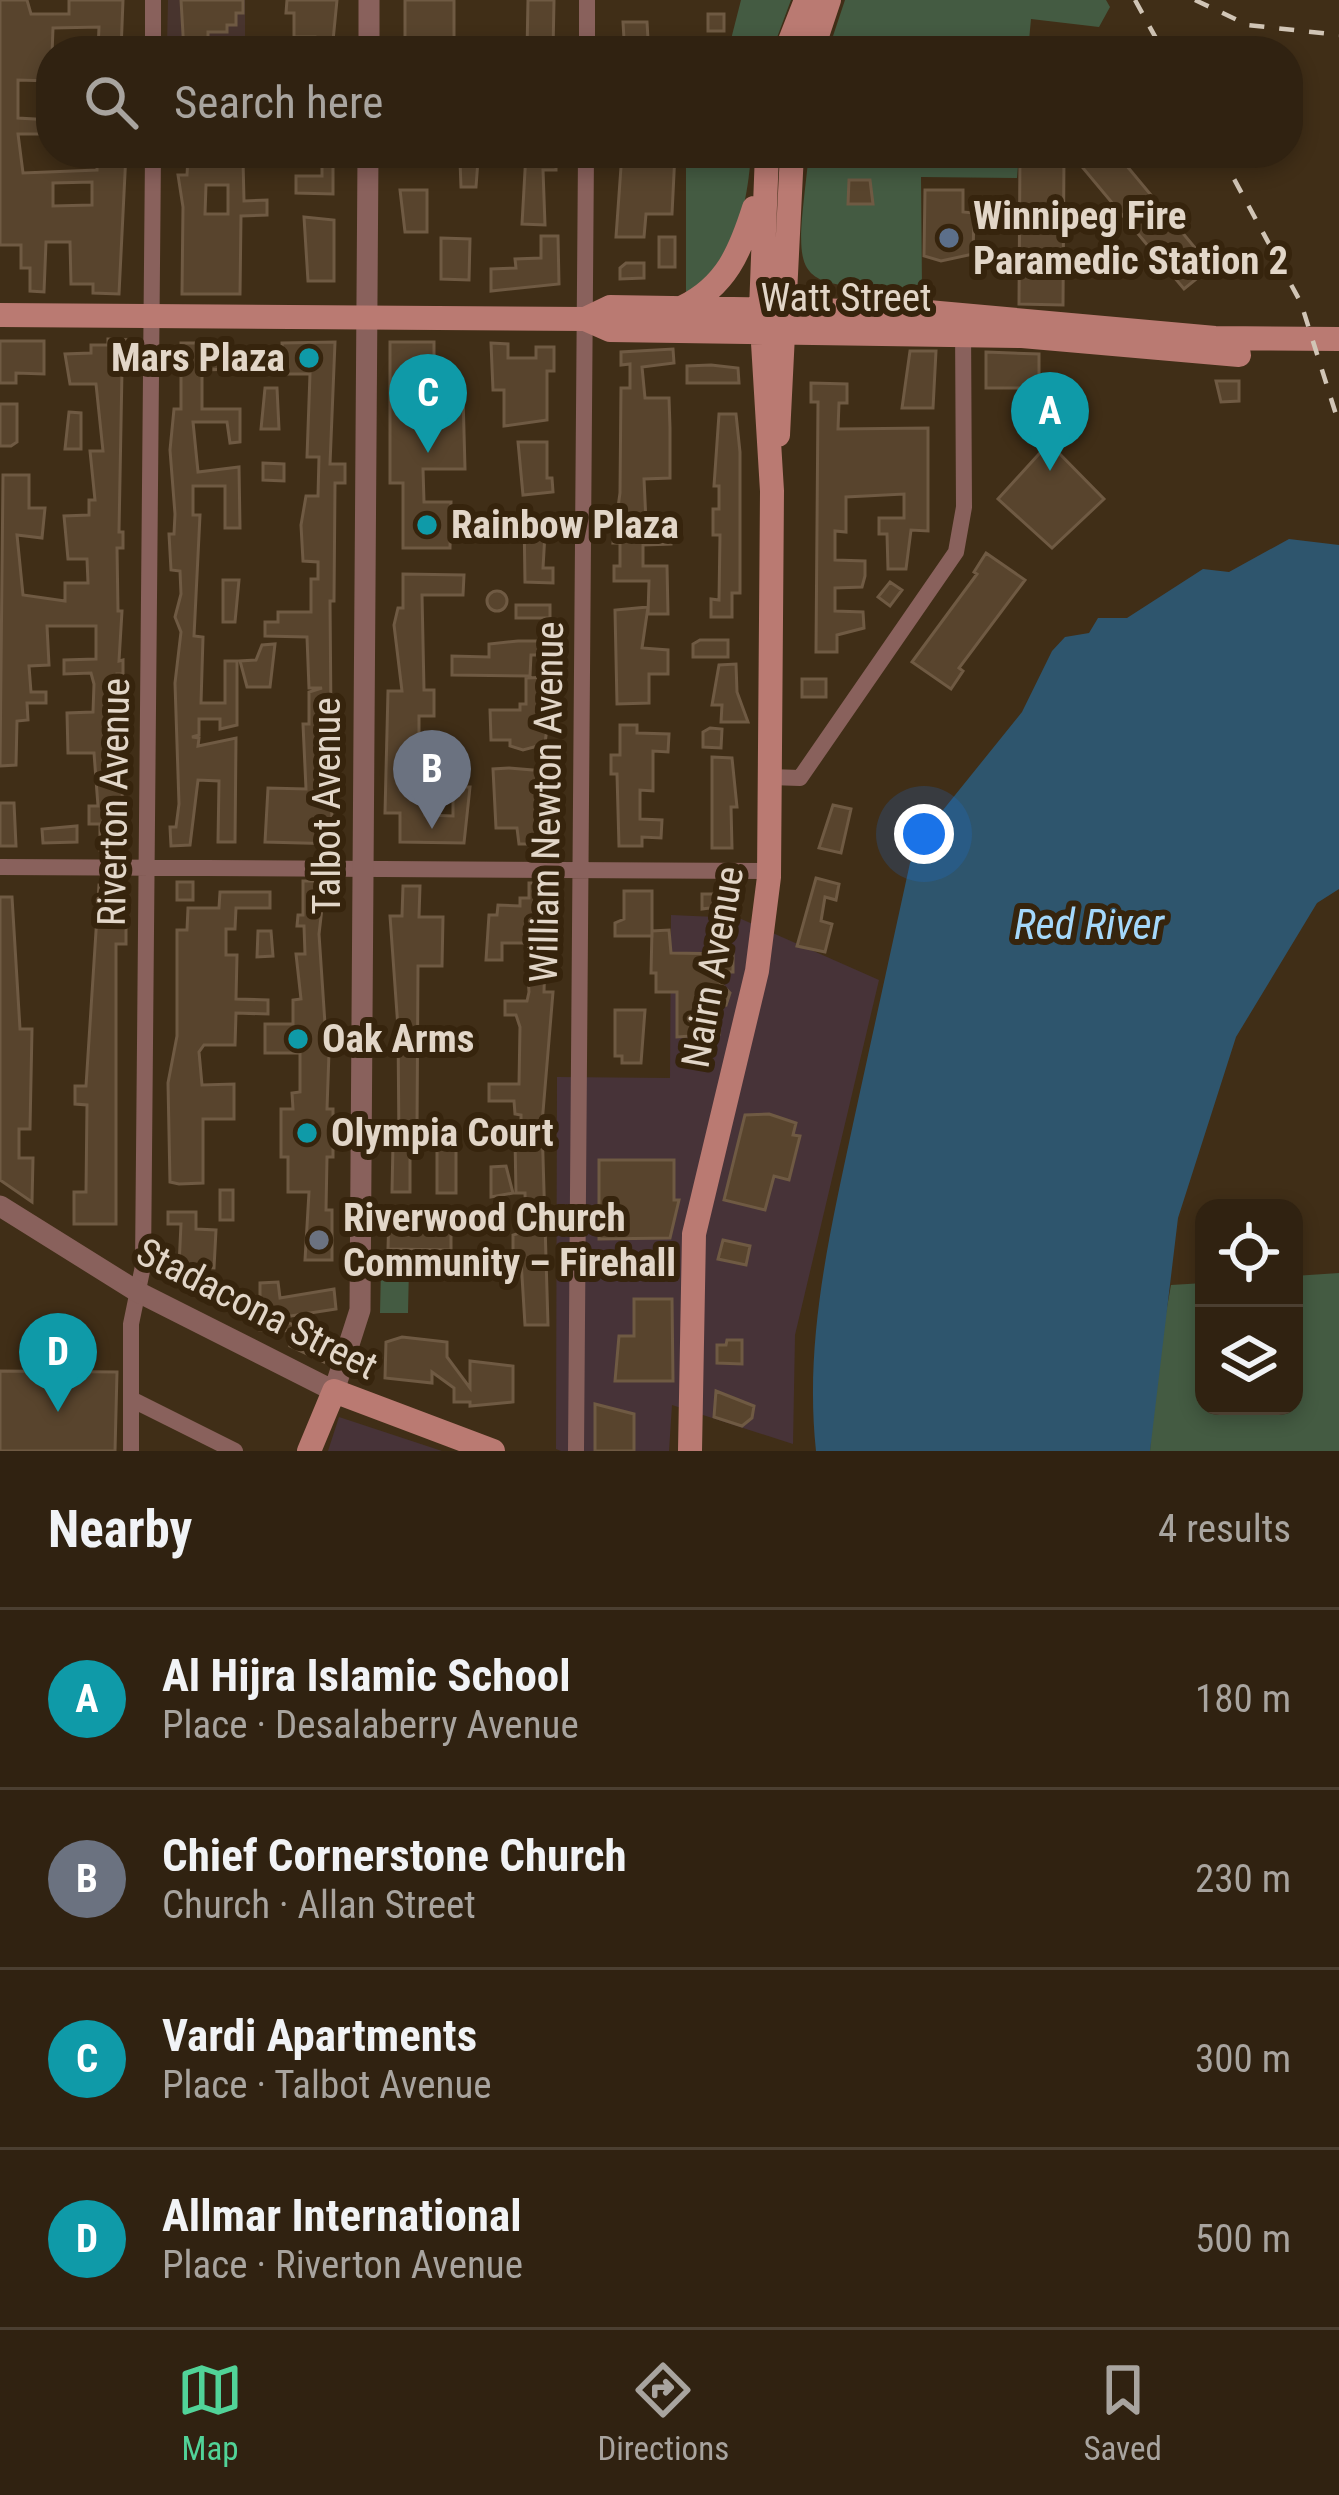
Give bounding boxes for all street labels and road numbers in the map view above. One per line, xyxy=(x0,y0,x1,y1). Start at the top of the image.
street label: Watt Street xyxy=(760,275,932,321)
street label: William Newton Avenue xyxy=(521,621,573,983)
street label: Riverton Avenue xyxy=(89,678,139,926)
street label: Talbot Avenue xyxy=(304,697,350,915)
street label: Nairn Avenue xyxy=(673,863,753,1071)
street label: Stadacona Street xyxy=(129,1229,385,1389)

